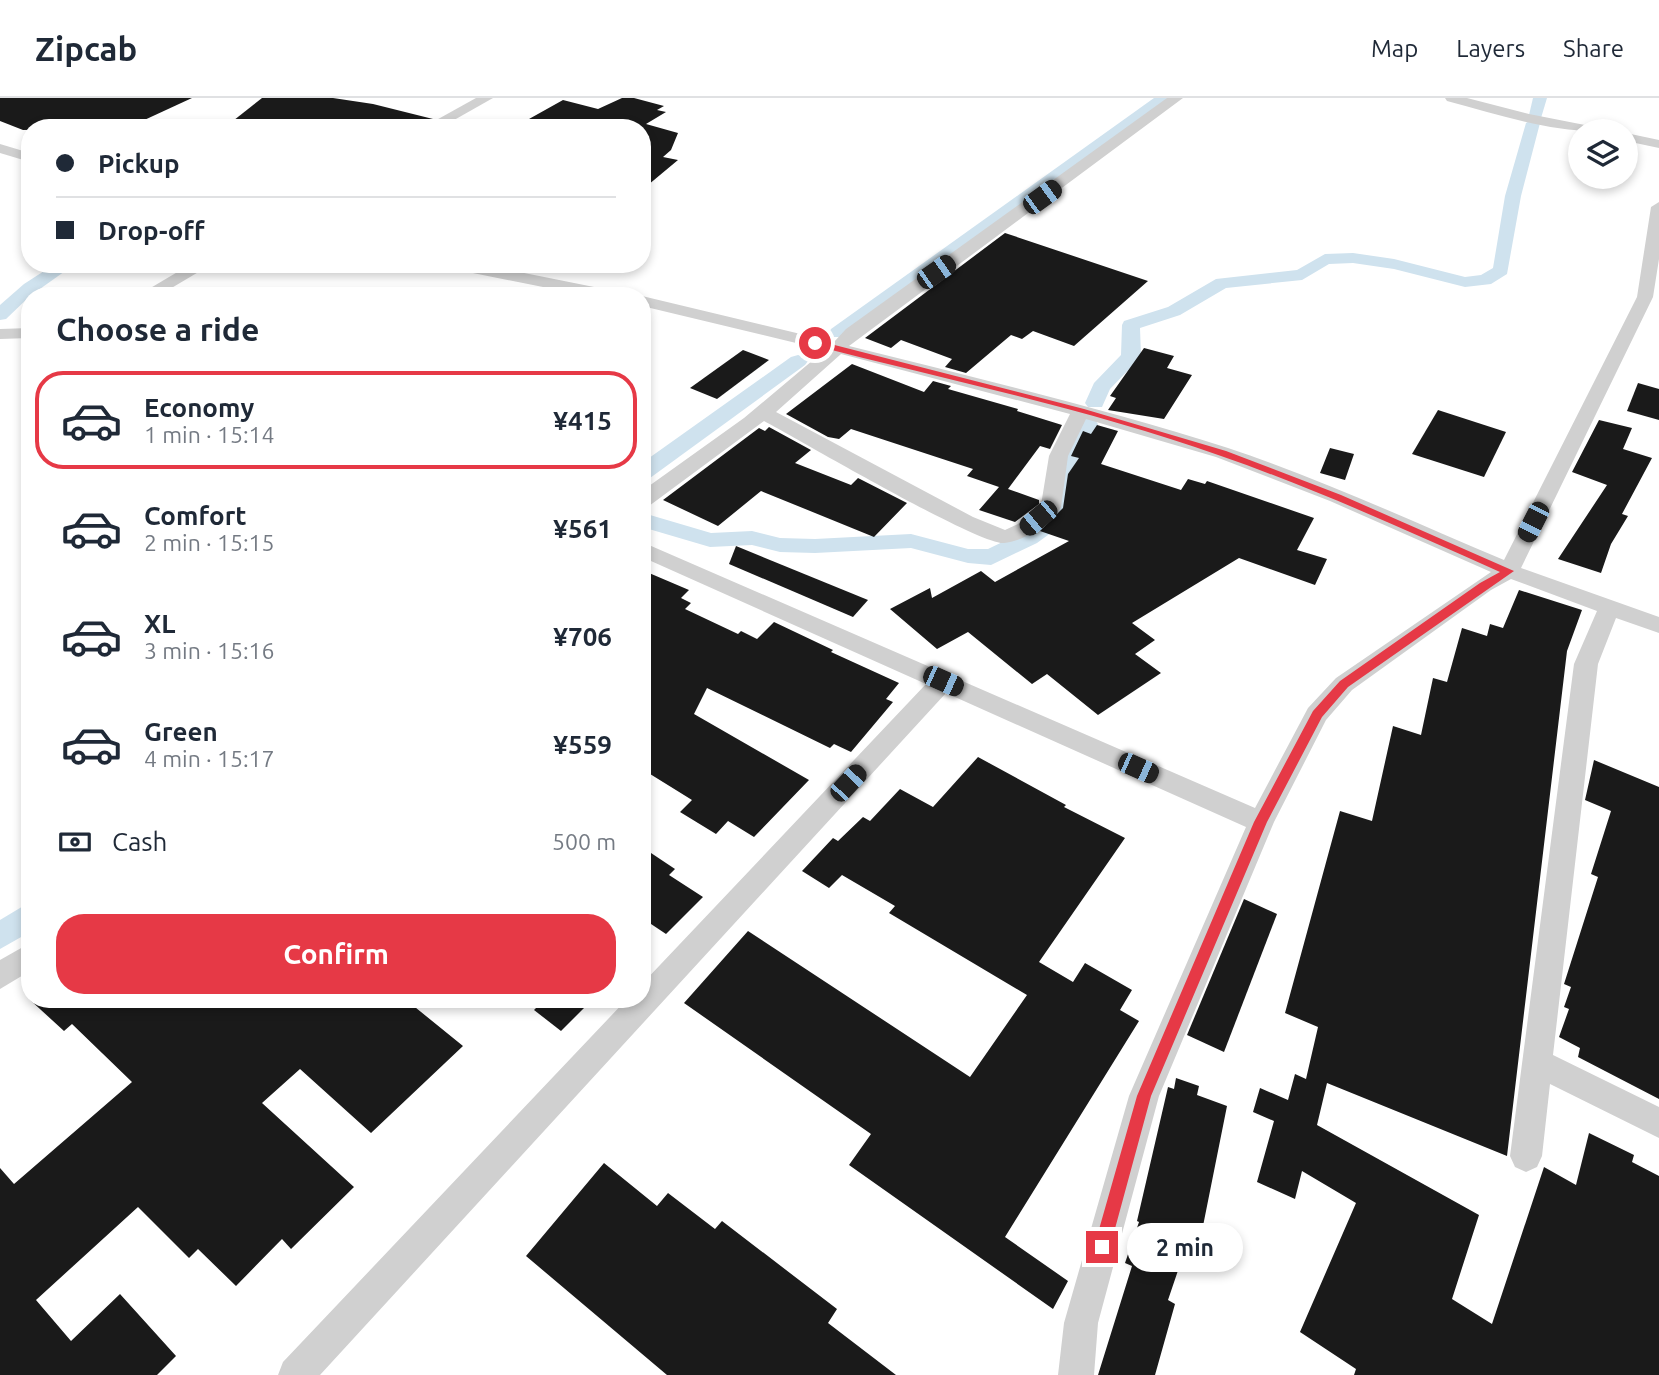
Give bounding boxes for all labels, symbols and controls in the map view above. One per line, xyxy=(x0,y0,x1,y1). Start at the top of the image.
text: Zipcab xyxy=(35,30,137,67)
text: Map xyxy=(1371,35,1418,62)
text: Layers xyxy=(1456,35,1525,62)
text: Share xyxy=(1563,35,1624,62)
map controls xyxy=(1568,119,1638,189)
button: layers xyxy=(1568,119,1638,189)
text: Pickup xyxy=(98,149,180,178)
car xyxy=(1019,176,1066,218)
text: Drop-off xyxy=(98,216,205,245)
car xyxy=(913,251,960,293)
text: Choose a ride xyxy=(56,311,259,347)
route start xyxy=(799,327,831,359)
icon: car xyxy=(60,389,123,452)
text: Economy xyxy=(144,393,254,422)
text: ¥415 xyxy=(553,406,612,435)
text: 1 min · 15:14 xyxy=(144,422,275,447)
car xyxy=(1016,496,1061,540)
icon: car xyxy=(60,497,123,560)
car xyxy=(1515,499,1552,545)
text: Comfort xyxy=(144,501,247,530)
text: ¥561 xyxy=(553,514,612,543)
text: 2 min · 15:15 xyxy=(144,530,275,555)
icon: car xyxy=(60,605,123,668)
text: XL xyxy=(144,609,175,638)
text: ¥706 xyxy=(553,622,612,651)
text: 3 min · 15:16 xyxy=(144,638,275,663)
car xyxy=(920,663,967,699)
icon: car xyxy=(60,713,123,776)
text: Green xyxy=(144,717,218,746)
text: ¥559 xyxy=(553,730,612,759)
text: 4 min · 15:17 xyxy=(144,746,275,771)
car xyxy=(1115,750,1162,786)
car xyxy=(826,760,871,806)
icon: cash xyxy=(56,823,94,861)
text: Cash xyxy=(112,827,167,856)
text: 500 m xyxy=(552,829,616,854)
button: Confirm xyxy=(56,914,616,994)
callout: 2 min xyxy=(1126,1222,1242,1272)
route end xyxy=(1086,1231,1118,1263)
text: 2 min xyxy=(1156,1235,1214,1260)

